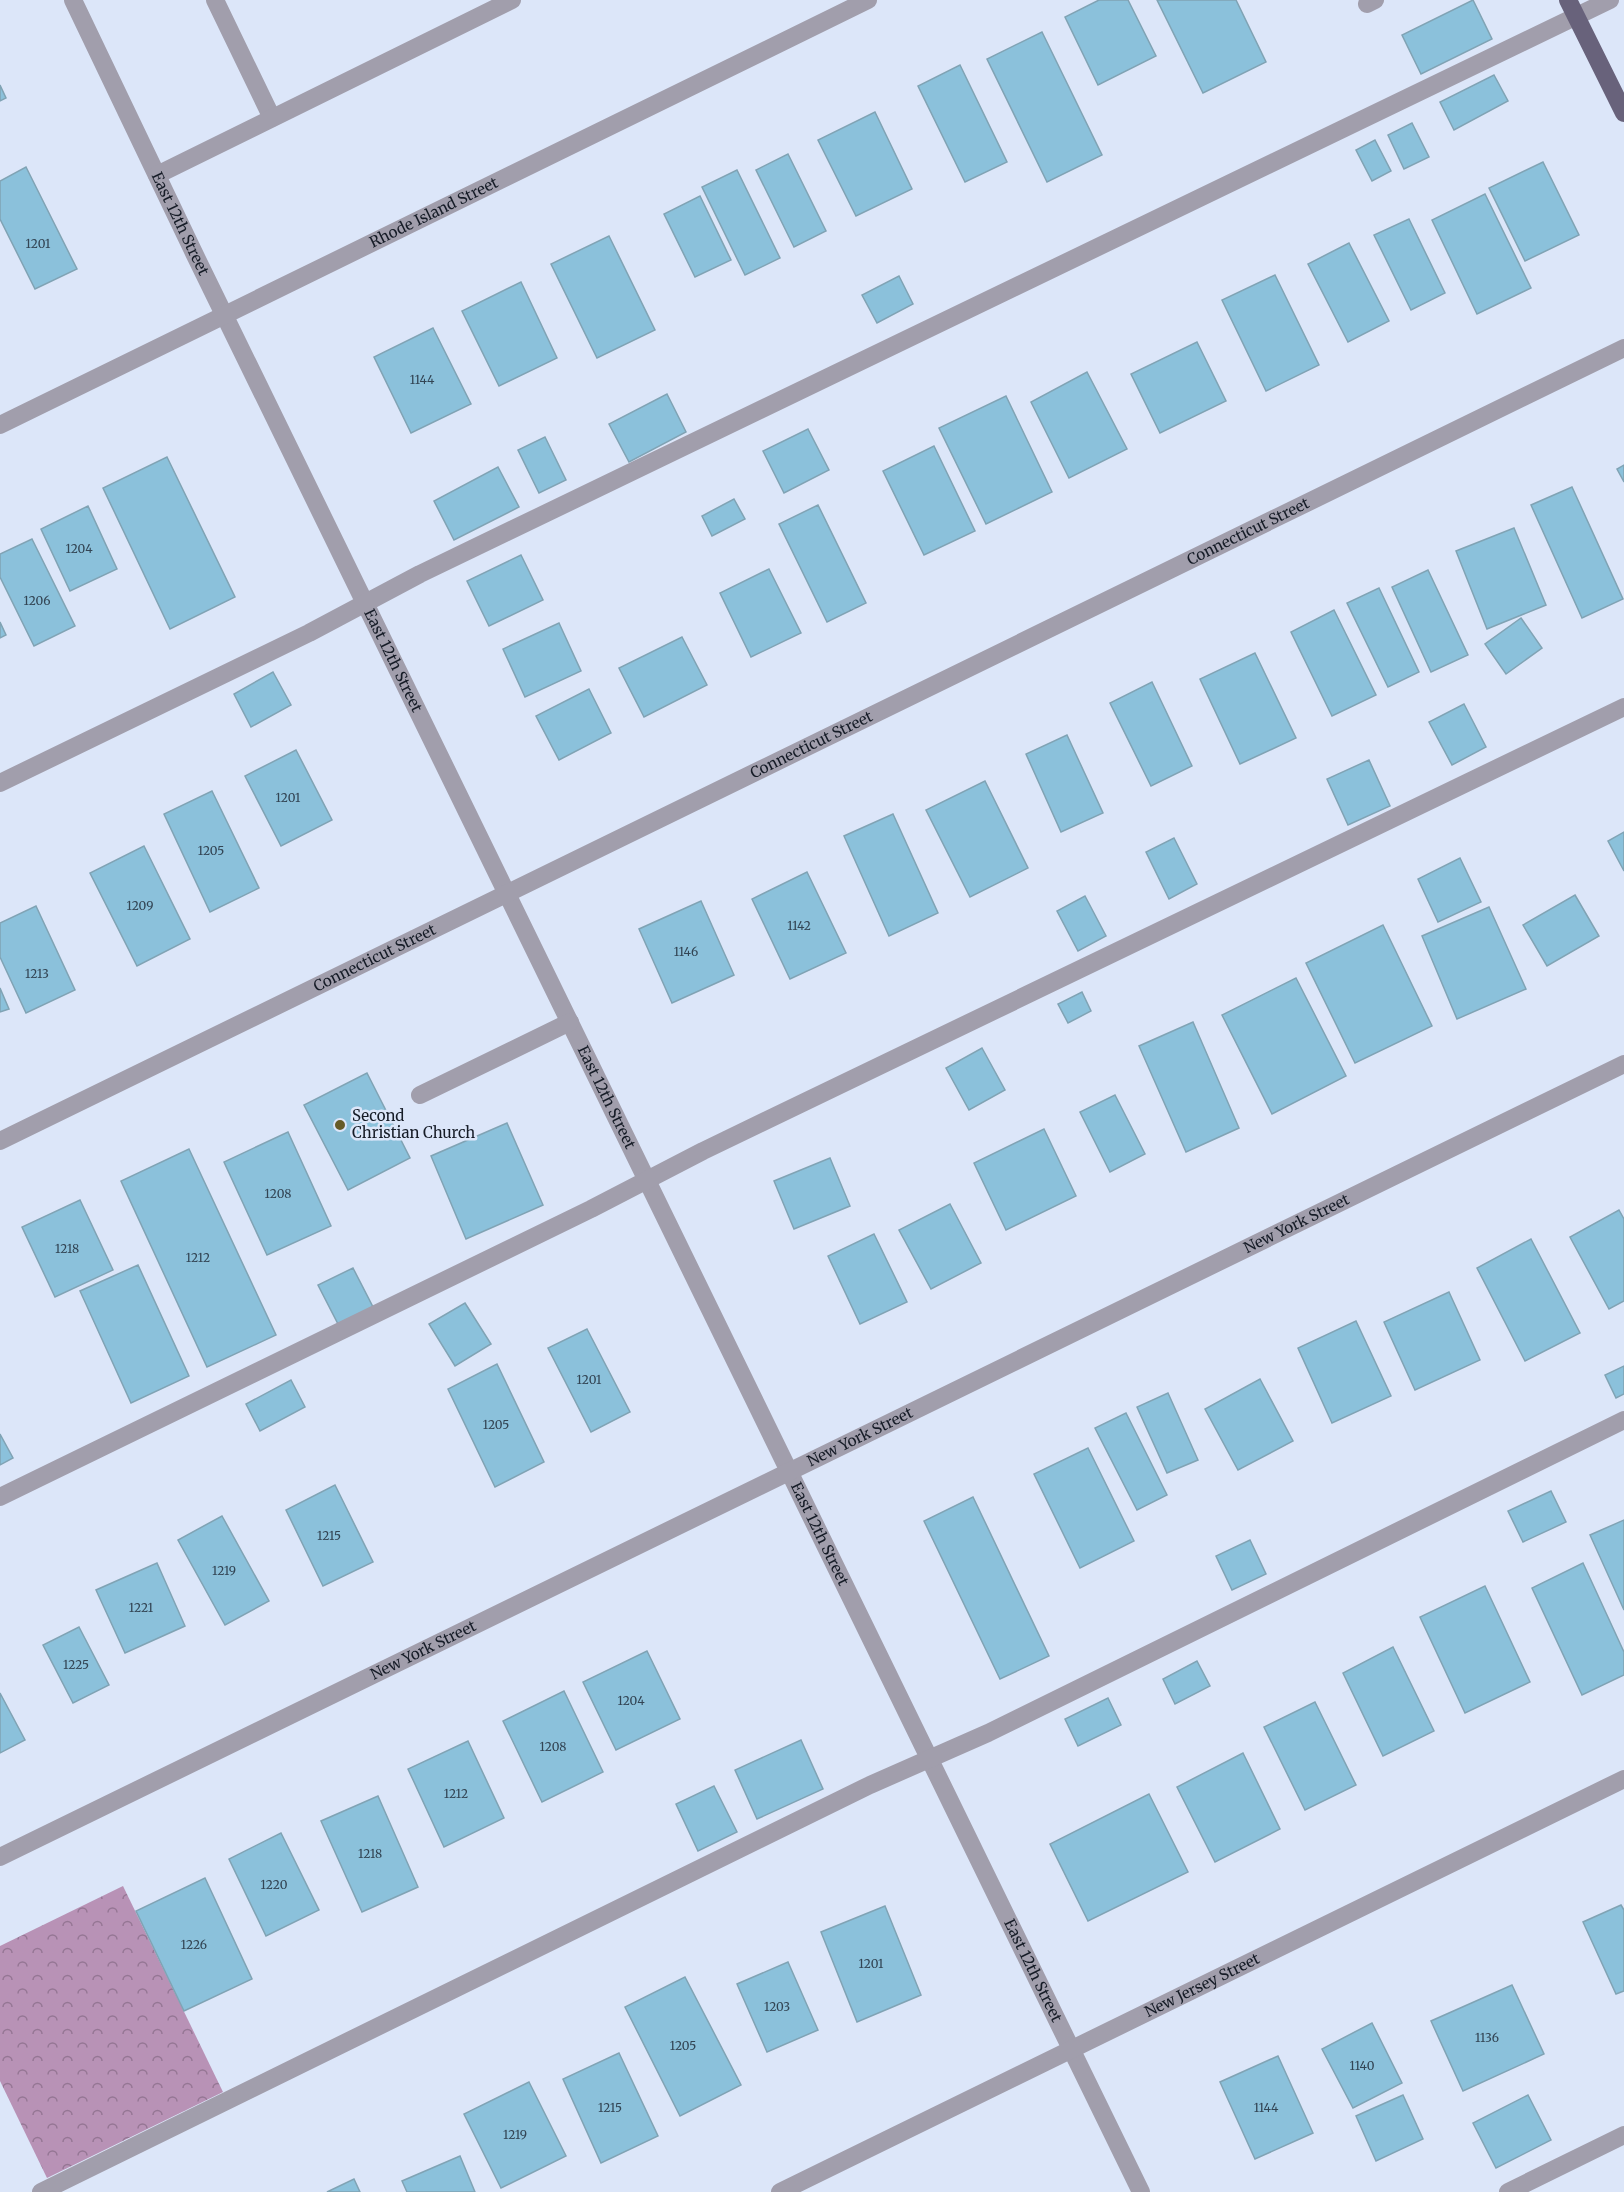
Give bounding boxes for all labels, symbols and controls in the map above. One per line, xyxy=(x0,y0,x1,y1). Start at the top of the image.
street label: East 12th Street xyxy=(148,169,213,278)
street label: Rhode Island Street xyxy=(366,173,501,252)
house number: 1201 xyxy=(26,236,51,251)
house number: 1144 xyxy=(410,372,435,387)
street label: Connecticut Street xyxy=(1184,493,1312,569)
house number: 1204 xyxy=(65,541,93,556)
house number: 1206 xyxy=(23,593,51,608)
street label: East 12th Street xyxy=(360,606,427,715)
street label: Connecticut Street xyxy=(747,706,876,782)
house number: 1201 xyxy=(276,790,301,805)
house number: 1205 xyxy=(198,843,224,858)
house number: 1209 xyxy=(126,898,154,913)
house number: 1142 xyxy=(787,918,811,933)
street label: Connecticut Street xyxy=(310,920,439,995)
house number: 1146 xyxy=(674,944,698,959)
house number: 1213 xyxy=(25,966,49,981)
street label: East 12th Street xyxy=(574,1042,640,1152)
place label: Second Christian Church xyxy=(352,1106,475,1142)
marker: Second Christian Church xyxy=(333,1118,347,1132)
house number: 1208 xyxy=(265,1186,292,1201)
street label: New York Street xyxy=(1241,1190,1353,1257)
house number: 1218 xyxy=(55,1241,79,1256)
house number: 1212 xyxy=(186,1250,210,1265)
house number: 1201 xyxy=(577,1372,602,1387)
street label: New York Street xyxy=(804,1403,916,1470)
house number: 1205 xyxy=(483,1417,509,1432)
street label: East 12th Street xyxy=(787,1479,853,1589)
house number: 1215 xyxy=(317,1528,341,1543)
house number: 1219 xyxy=(212,1563,236,1578)
house number: 1221 xyxy=(129,1600,154,1615)
street label: New York Street xyxy=(367,1616,479,1684)
house number: 1225 xyxy=(63,1657,89,1672)
house number: 1204 xyxy=(617,1693,645,1708)
house number: 1208 xyxy=(540,1739,567,1754)
house number: 1212 xyxy=(444,1786,468,1801)
house number: 1218 xyxy=(358,1846,382,1861)
house number: 1220 xyxy=(261,1877,288,1892)
street label: East 12th Street xyxy=(1000,1916,1067,2025)
house number: 1226 xyxy=(181,1937,207,1952)
street label: New Jersey Street xyxy=(1141,1949,1263,2021)
house number: 1201 xyxy=(859,1956,884,1971)
house number: 1203 xyxy=(764,1999,790,2014)
house number: 1136 xyxy=(1475,2030,1499,2045)
house number: 1205 xyxy=(670,2038,696,2053)
house number: 1140 xyxy=(1350,2058,1375,2073)
house number: 1215 xyxy=(598,2100,622,2115)
house number: 1144 xyxy=(1254,2100,1279,2115)
house number: 1219 xyxy=(503,2127,527,2142)

